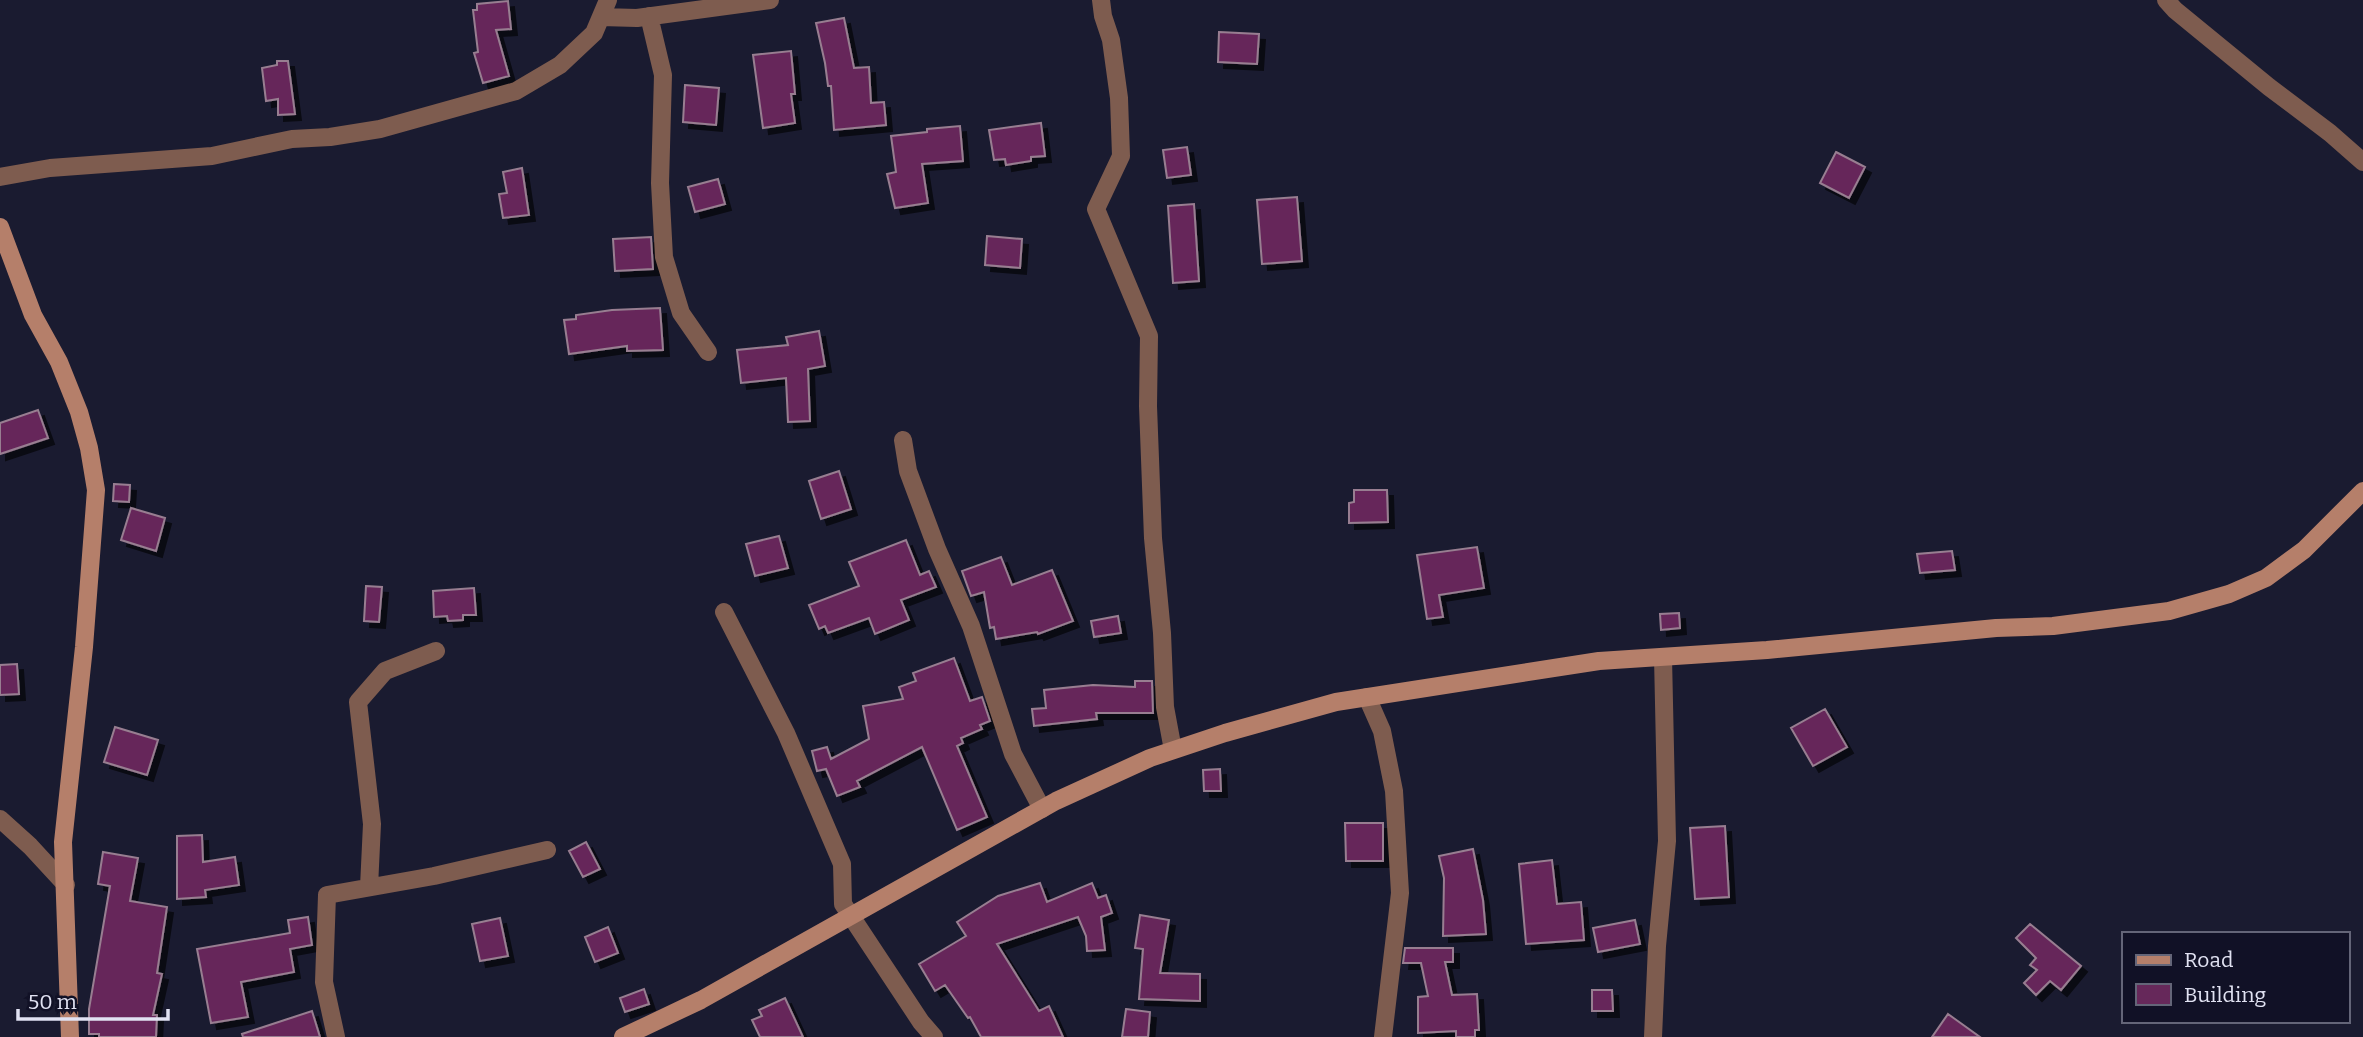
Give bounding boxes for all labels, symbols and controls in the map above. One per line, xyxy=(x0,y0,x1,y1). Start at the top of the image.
legend xyxy=(2122,932,2349,1023)
text: Road xyxy=(2184,947,2233,973)
scale bar xyxy=(18,978,168,1022)
text: Building xyxy=(2184,982,2267,1008)
text: 50 m xyxy=(28,989,77,1015)

